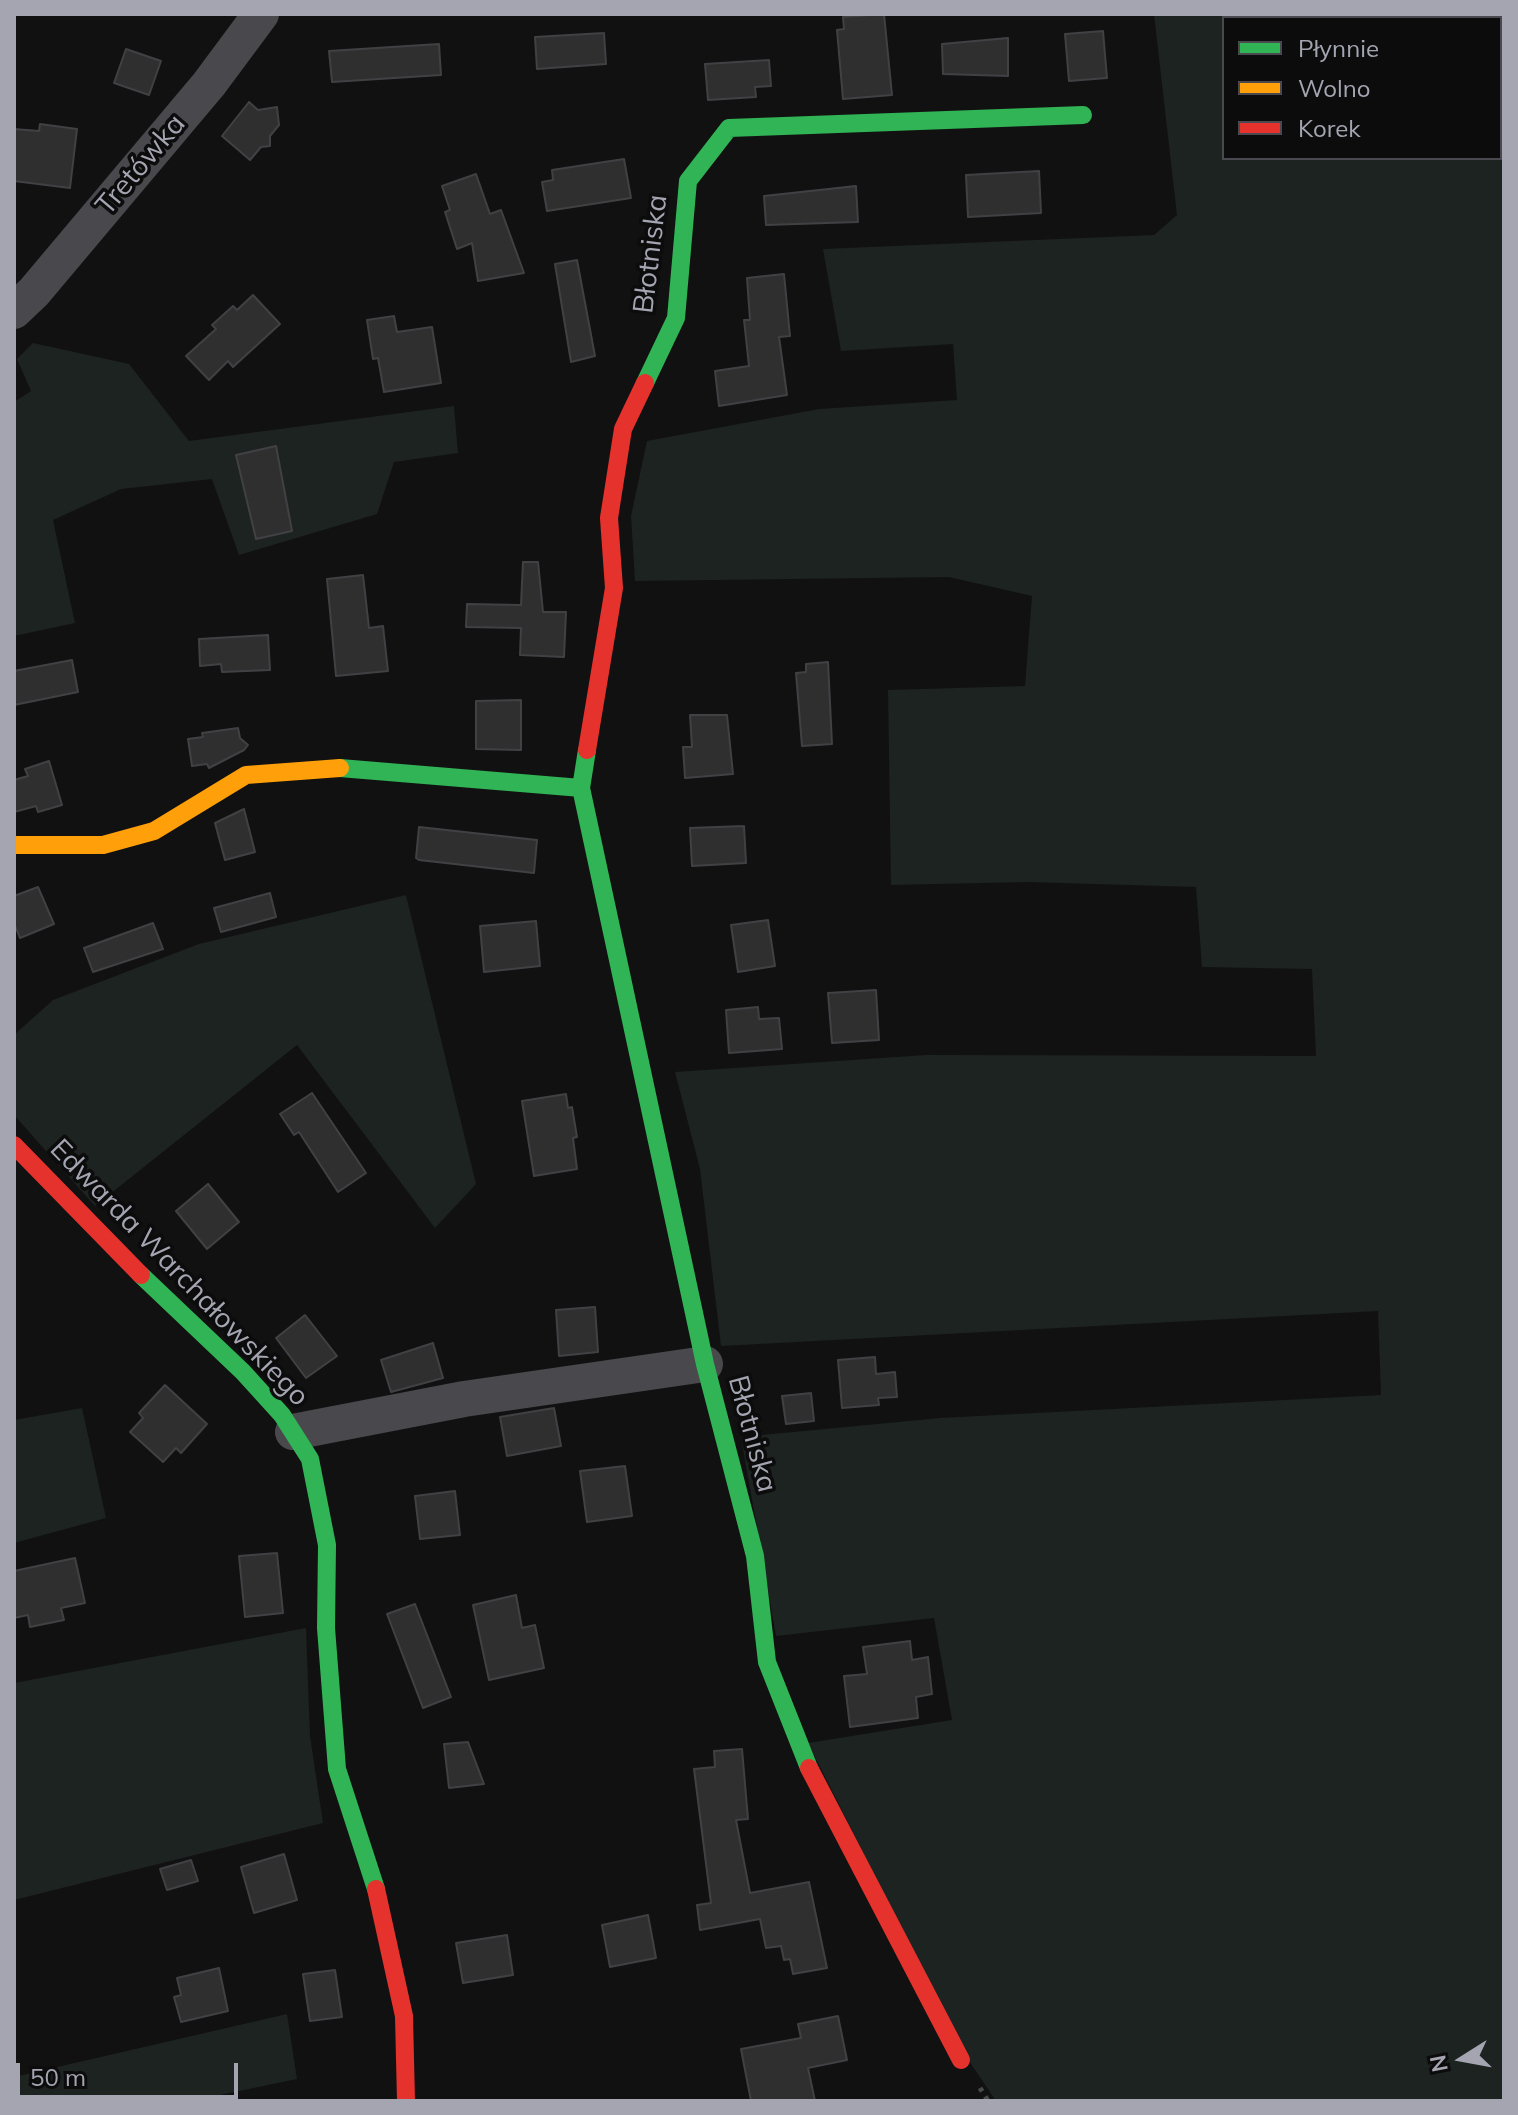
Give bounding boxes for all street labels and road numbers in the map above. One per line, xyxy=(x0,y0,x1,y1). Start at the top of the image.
street label: Tretówka xyxy=(89,108,193,222)
street label: Błotniska xyxy=(627,193,675,315)
street label: Edwarda Warchałowskiego xyxy=(43,1133,315,1413)
street label: Błotniska xyxy=(720,1372,784,1496)

